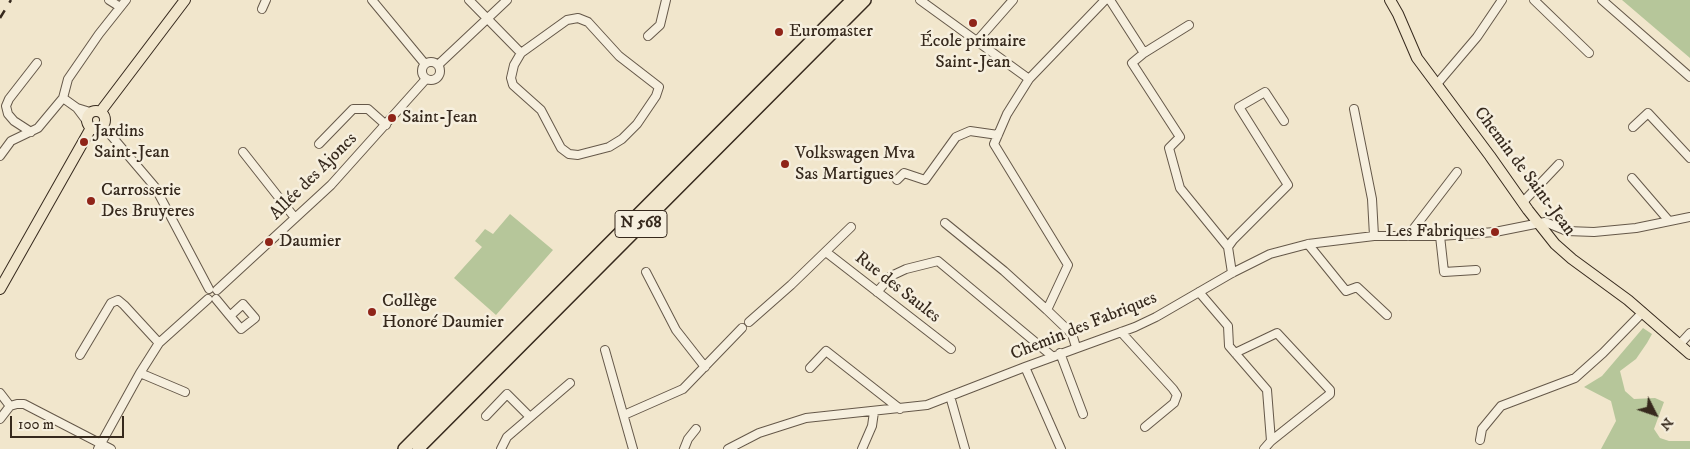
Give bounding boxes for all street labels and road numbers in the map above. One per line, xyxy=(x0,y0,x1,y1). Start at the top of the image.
street label: Chemin de Saint-Jean xyxy=(1468,103,1580,241)
street label: Allée des Ajoncs xyxy=(266,129,362,225)
road number: N 568 xyxy=(615,210,667,238)
street label: Rue des Saules xyxy=(850,248,944,328)
street label: Chemin des Fabriques xyxy=(1008,288,1160,366)

